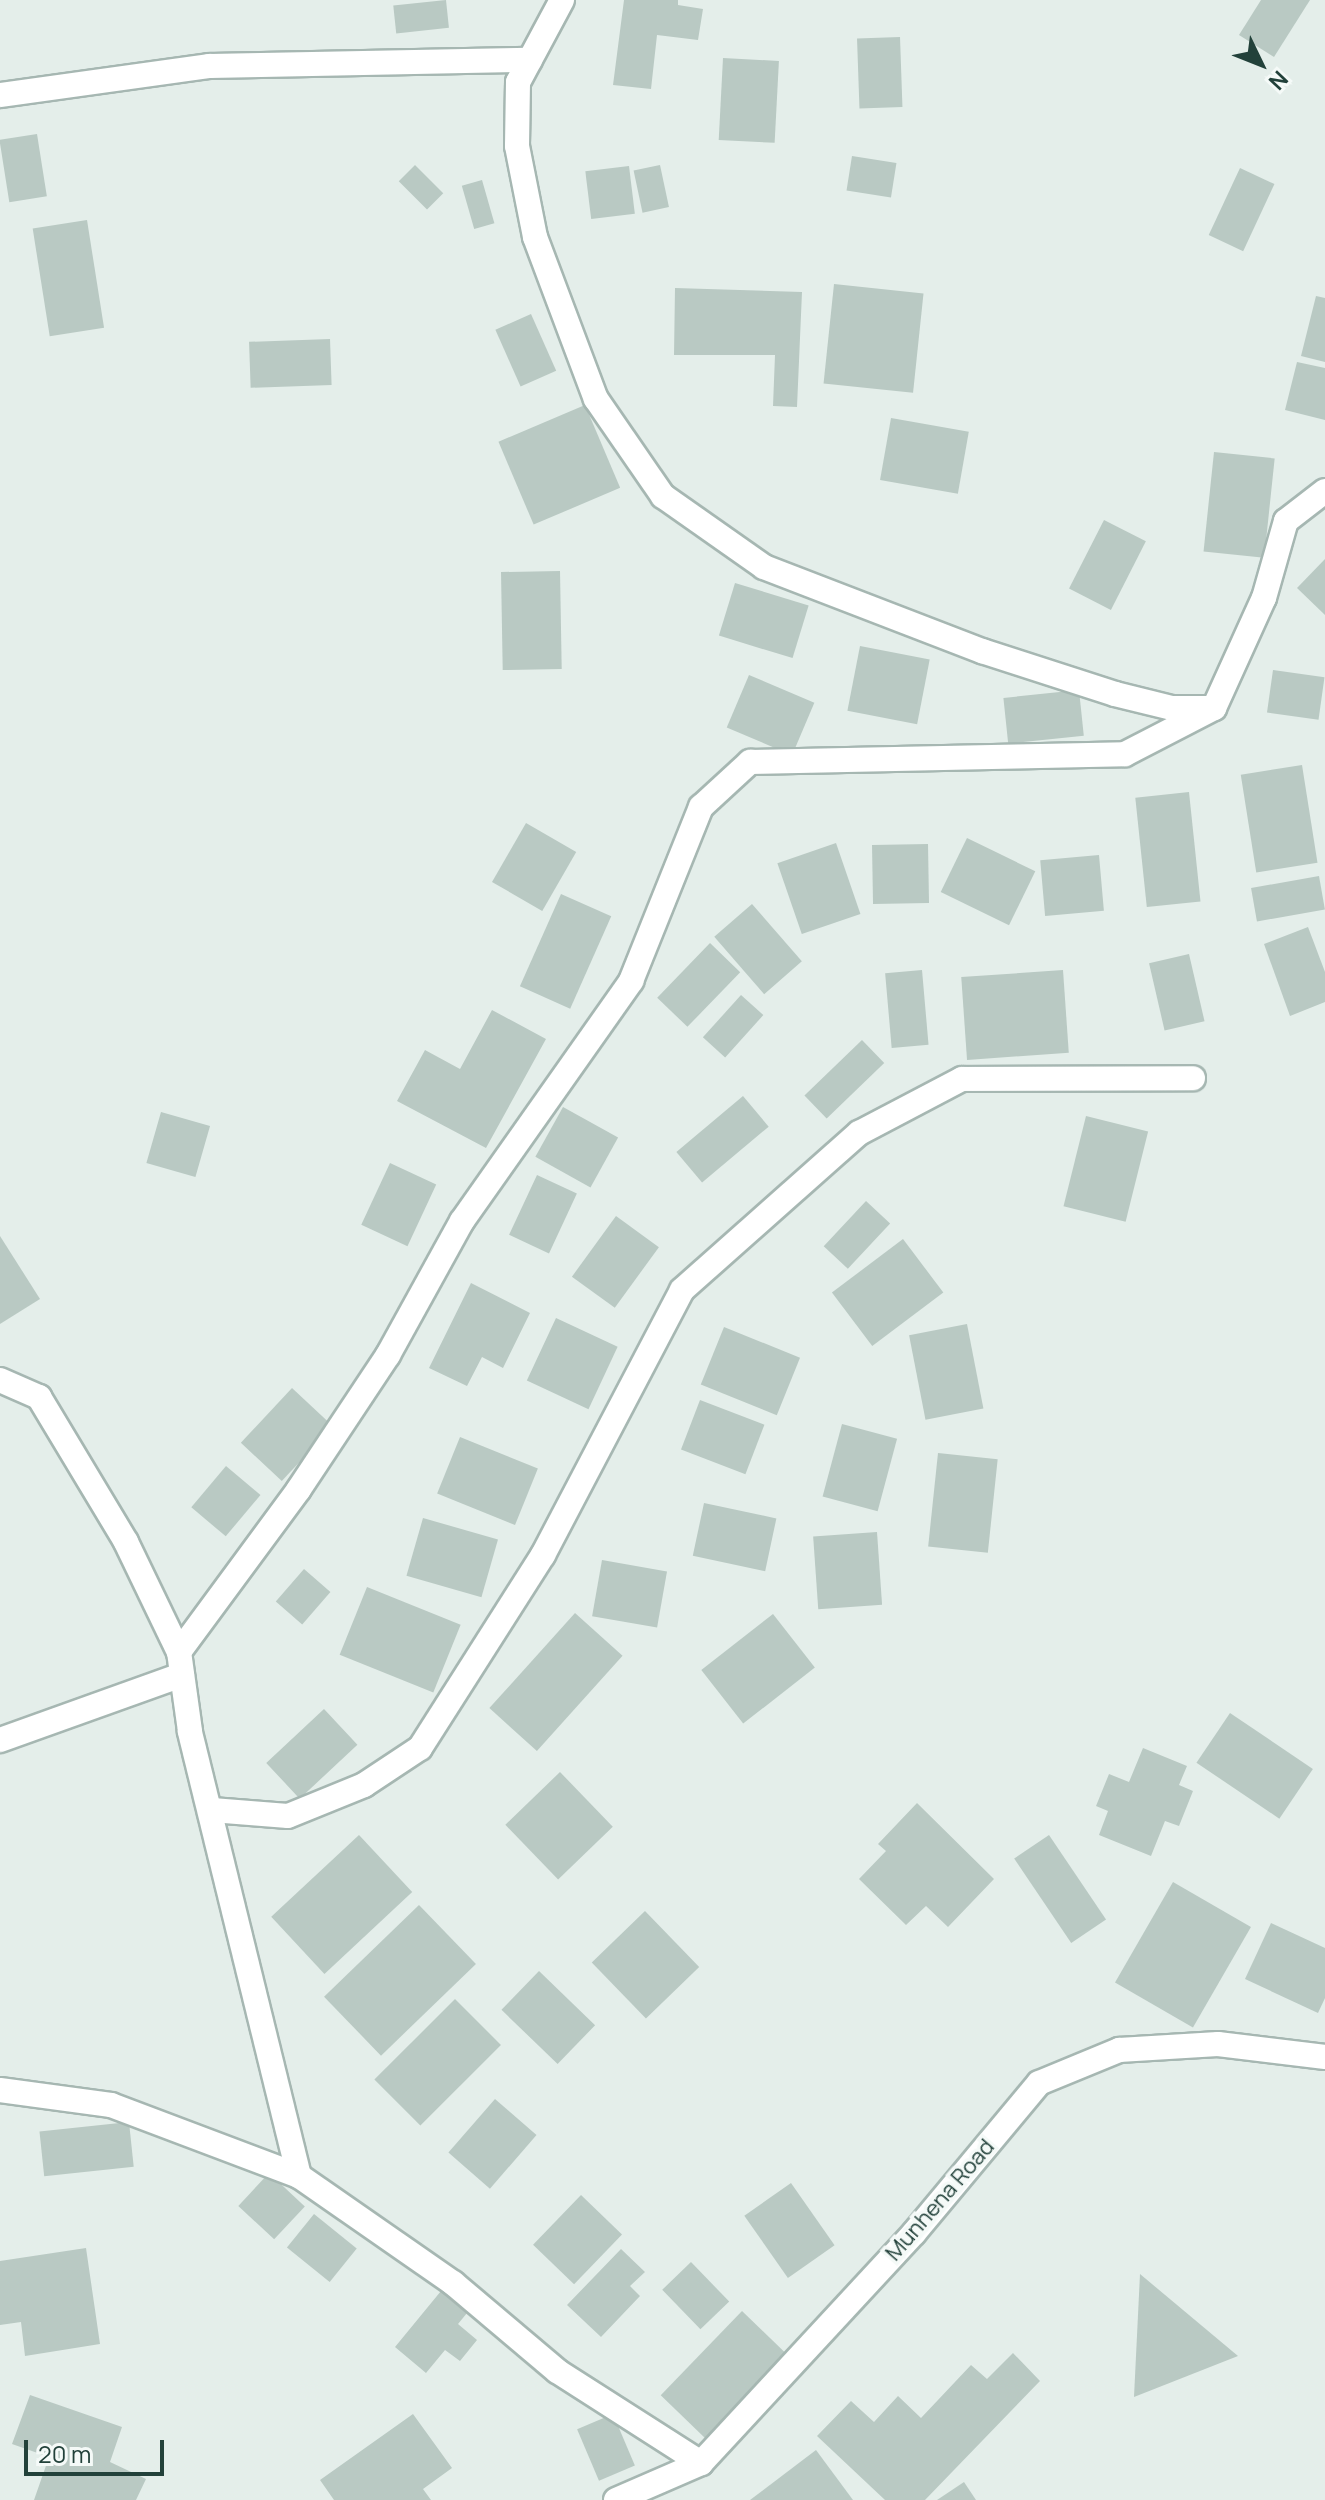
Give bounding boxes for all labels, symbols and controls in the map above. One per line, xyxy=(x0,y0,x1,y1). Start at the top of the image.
north arrow xyxy=(1221,24,1301,104)
text: N xyxy=(1262,64,1295,96)
street label: Munhena Road xyxy=(880,2134,1000,2266)
scale bar xyxy=(28,2424,168,2474)
text: 20 m xyxy=(38,2437,91,2470)

